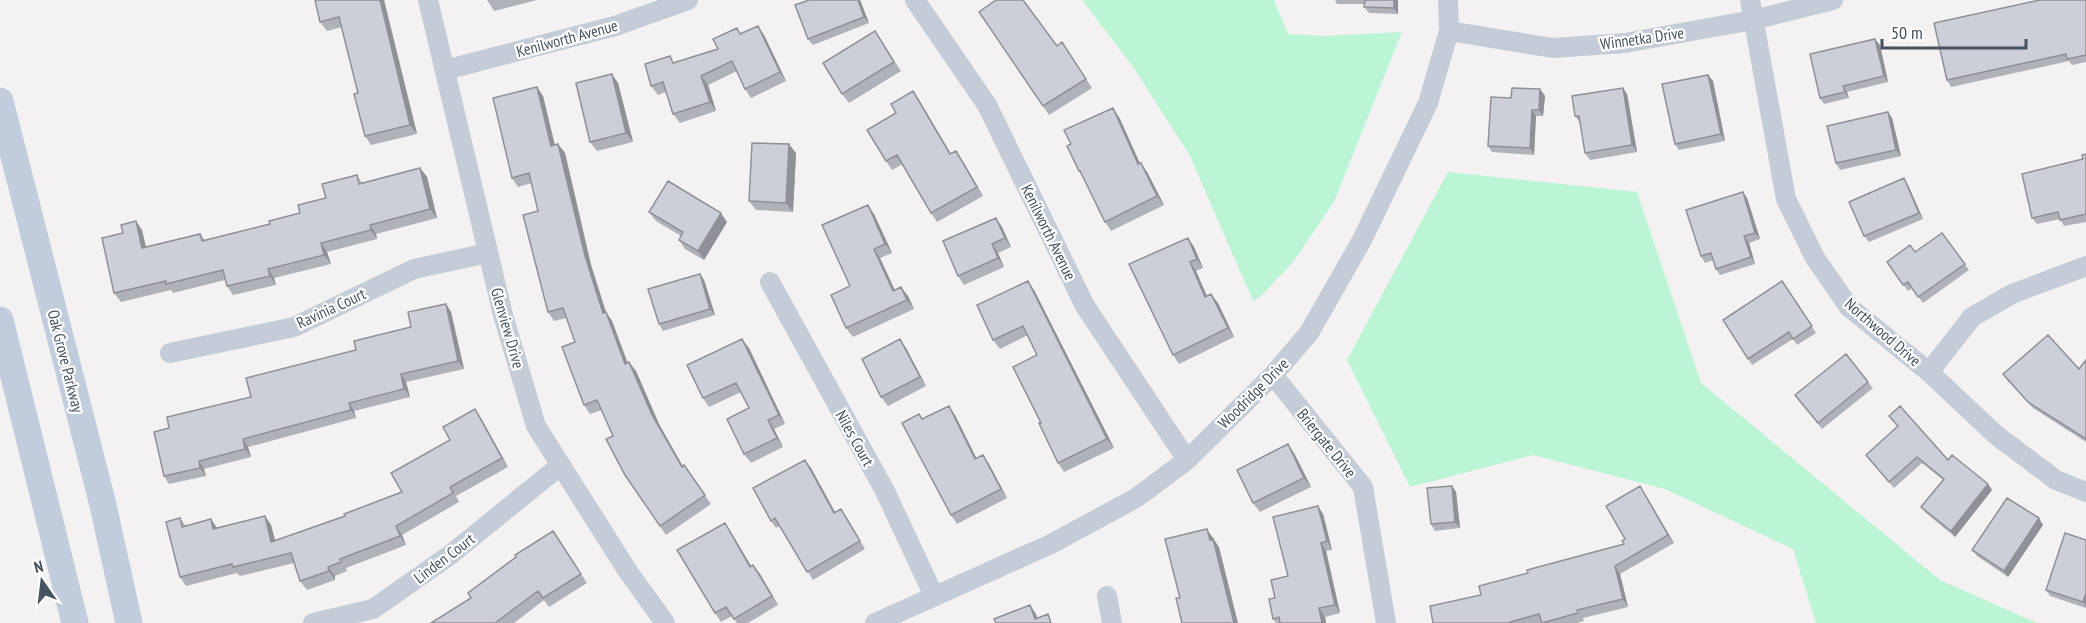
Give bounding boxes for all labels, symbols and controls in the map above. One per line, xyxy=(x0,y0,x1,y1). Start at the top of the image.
scale bar xyxy=(1882,12,2026,50)
street label: Kenilworth Avenue xyxy=(514,15,620,61)
text: 50 m xyxy=(1891,21,1923,44)
street label: Winnetka Drive xyxy=(1599,22,1685,54)
street label: Kenilworth Avenue xyxy=(1017,181,1081,283)
street label: Ravinia Court xyxy=(293,283,369,333)
street label: Glenview Drive xyxy=(487,285,529,371)
street label: Northwood Drive xyxy=(1841,294,1925,370)
street label: Oak Grove Parkway xyxy=(44,308,88,414)
street label: Woodridge Drive xyxy=(1214,354,1292,432)
street label: Briergate Drive xyxy=(1293,404,1361,482)
street label: Niles Court xyxy=(831,406,879,470)
street label: Linden Court xyxy=(410,528,479,587)
north arrow xyxy=(12,551,72,611)
text: N xyxy=(32,556,45,577)

